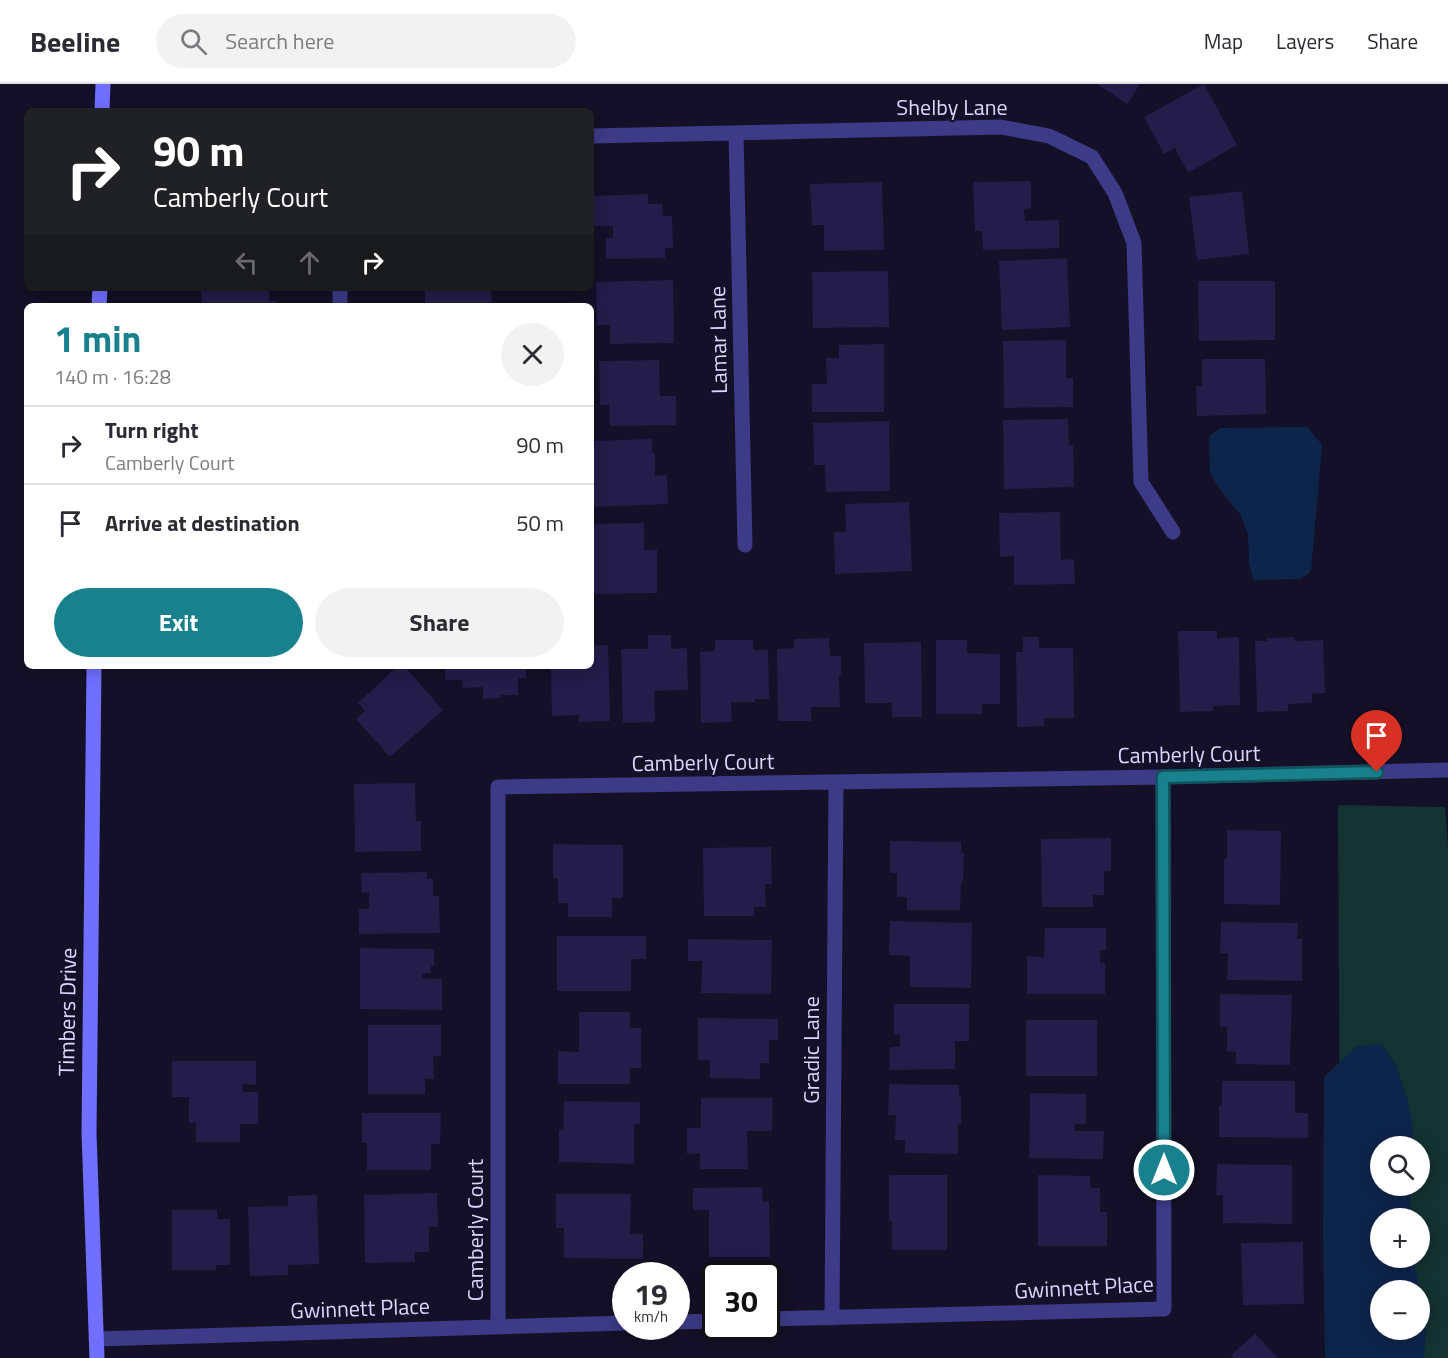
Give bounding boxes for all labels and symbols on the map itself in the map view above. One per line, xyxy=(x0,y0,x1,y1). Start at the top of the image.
street label: Shelby Lane xyxy=(896,90,1008,124)
street label: Lamar Lane xyxy=(700,286,736,394)
pin xyxy=(1351,710,1402,772)
street label: Camberly Court xyxy=(1117,736,1261,772)
street label: Camberly Court xyxy=(631,744,775,780)
street label: Timbers Drive xyxy=(49,948,85,1076)
street label: Gradic Lane xyxy=(794,996,828,1104)
position arrow xyxy=(1132,1138,1196,1202)
street label: Camberly Court xyxy=(458,1158,492,1301)
speed limit sign: 30 xyxy=(702,1262,780,1340)
street label: Gwinnett Place xyxy=(1013,1266,1155,1308)
street label: Gwinnett Place xyxy=(290,1289,430,1327)

